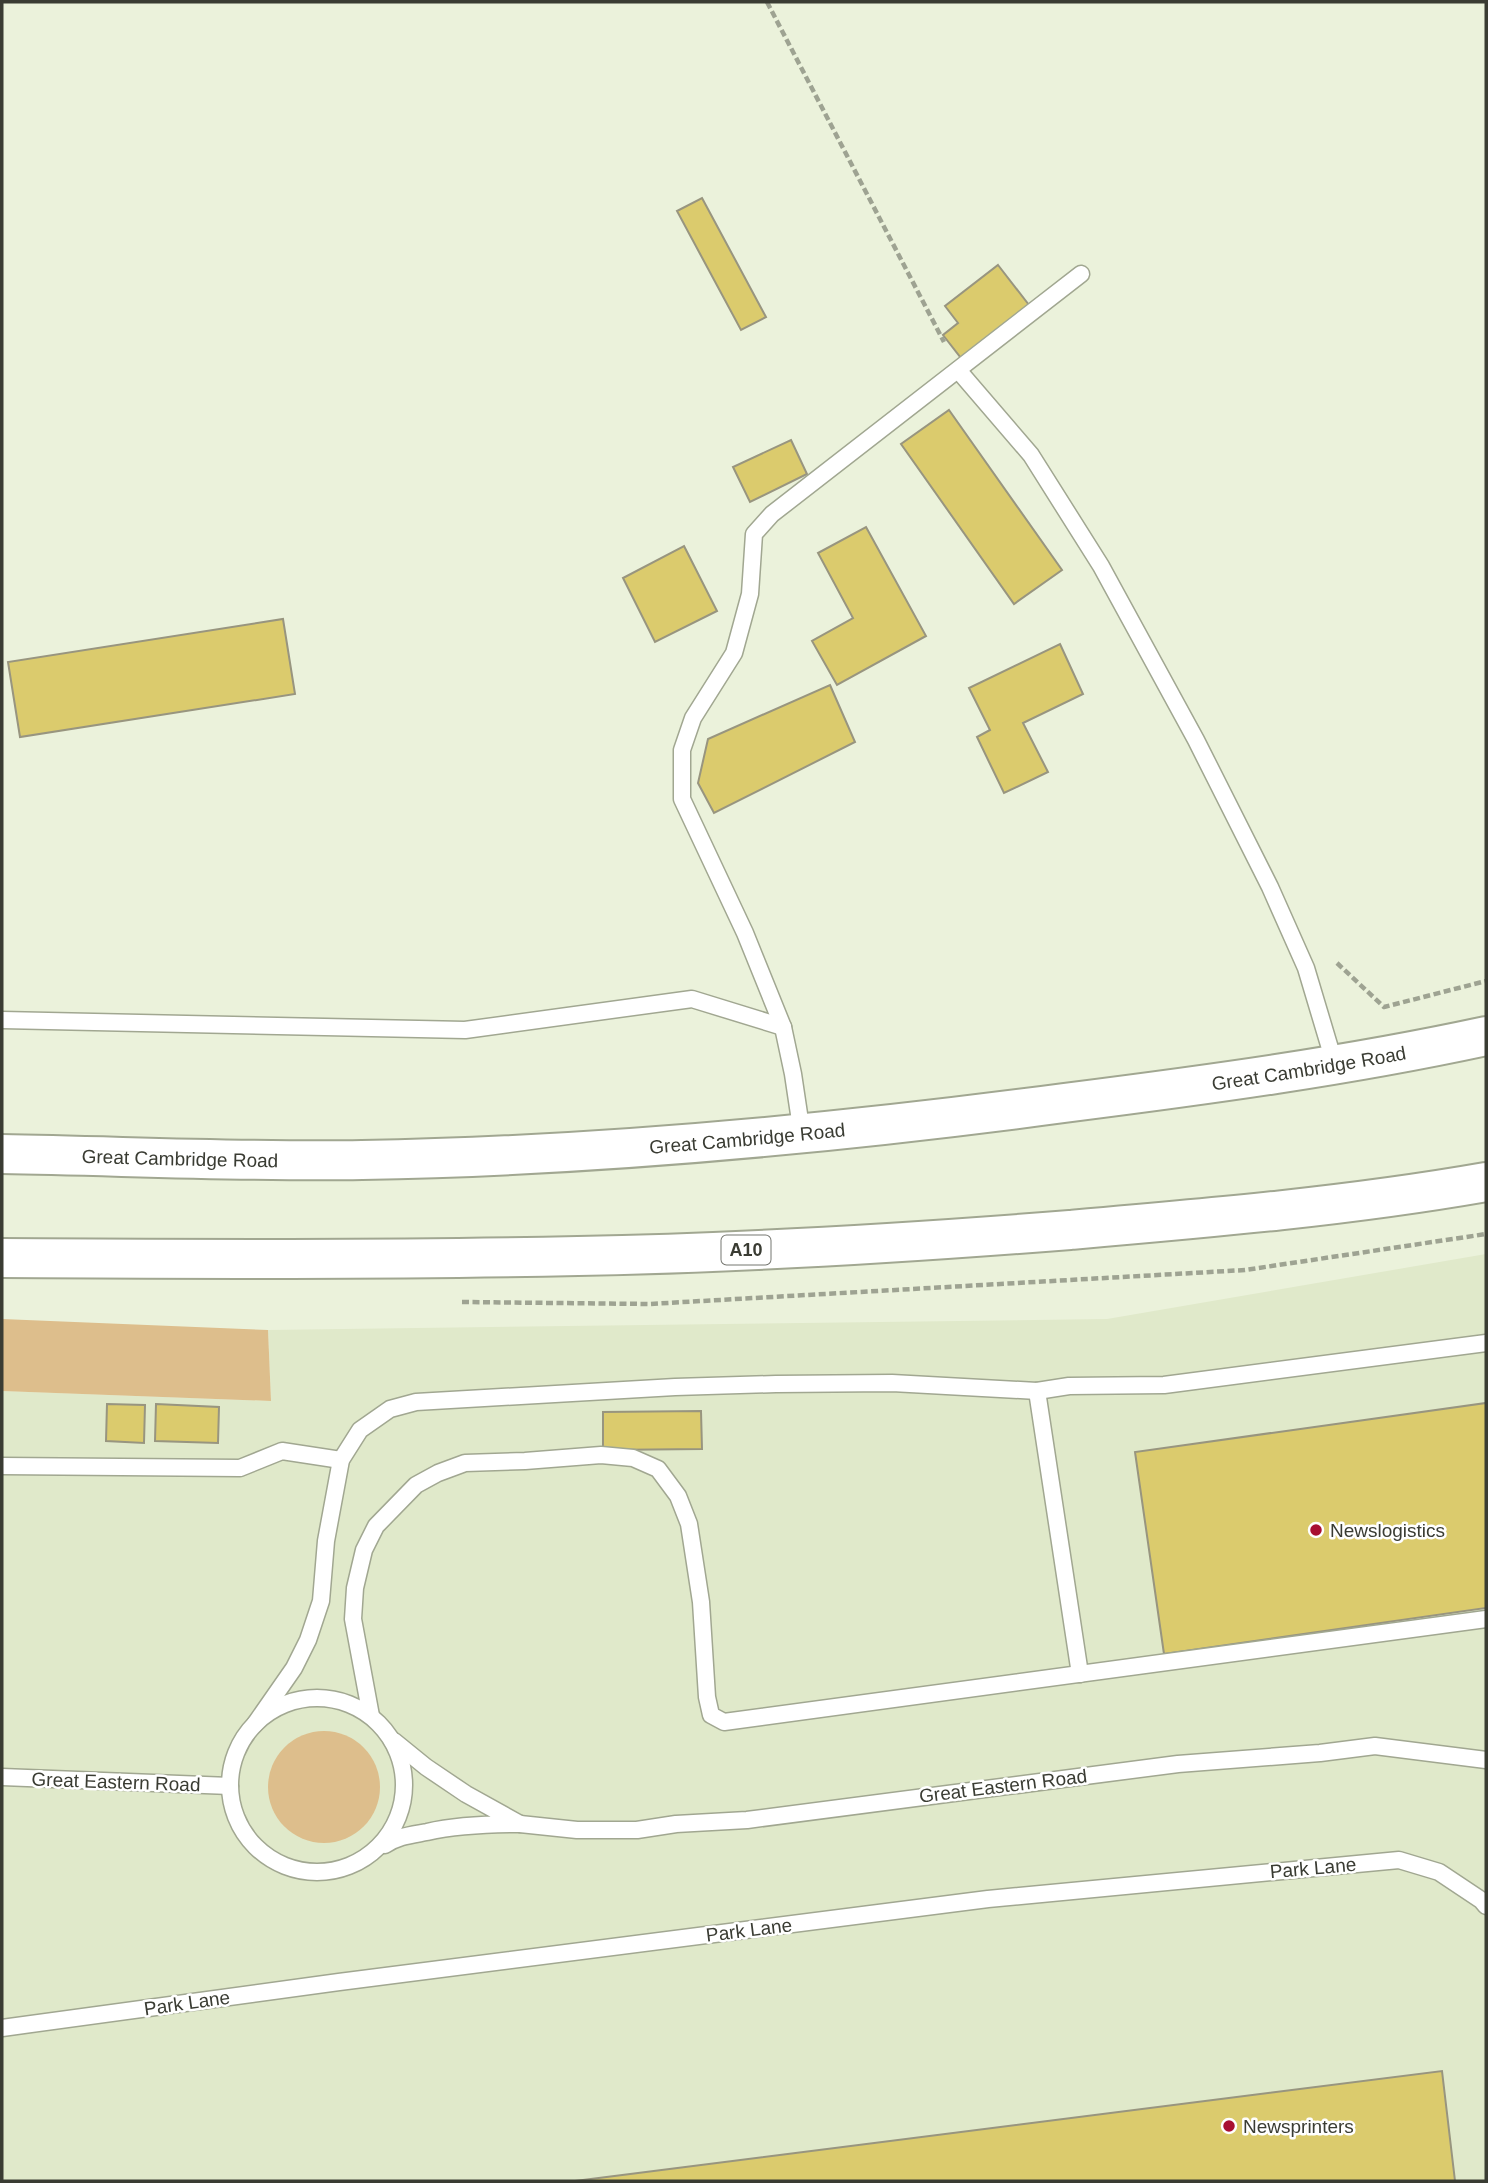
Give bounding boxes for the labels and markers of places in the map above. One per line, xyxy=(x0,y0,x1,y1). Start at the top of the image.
place label: Newslogistics xyxy=(1330,1520,1445,1541)
marker: Newslogistics xyxy=(1308,1522,1324,1538)
place label: Newsprinters xyxy=(1243,2116,1354,2137)
marker: Newsprinters xyxy=(1221,2118,1237,2134)

